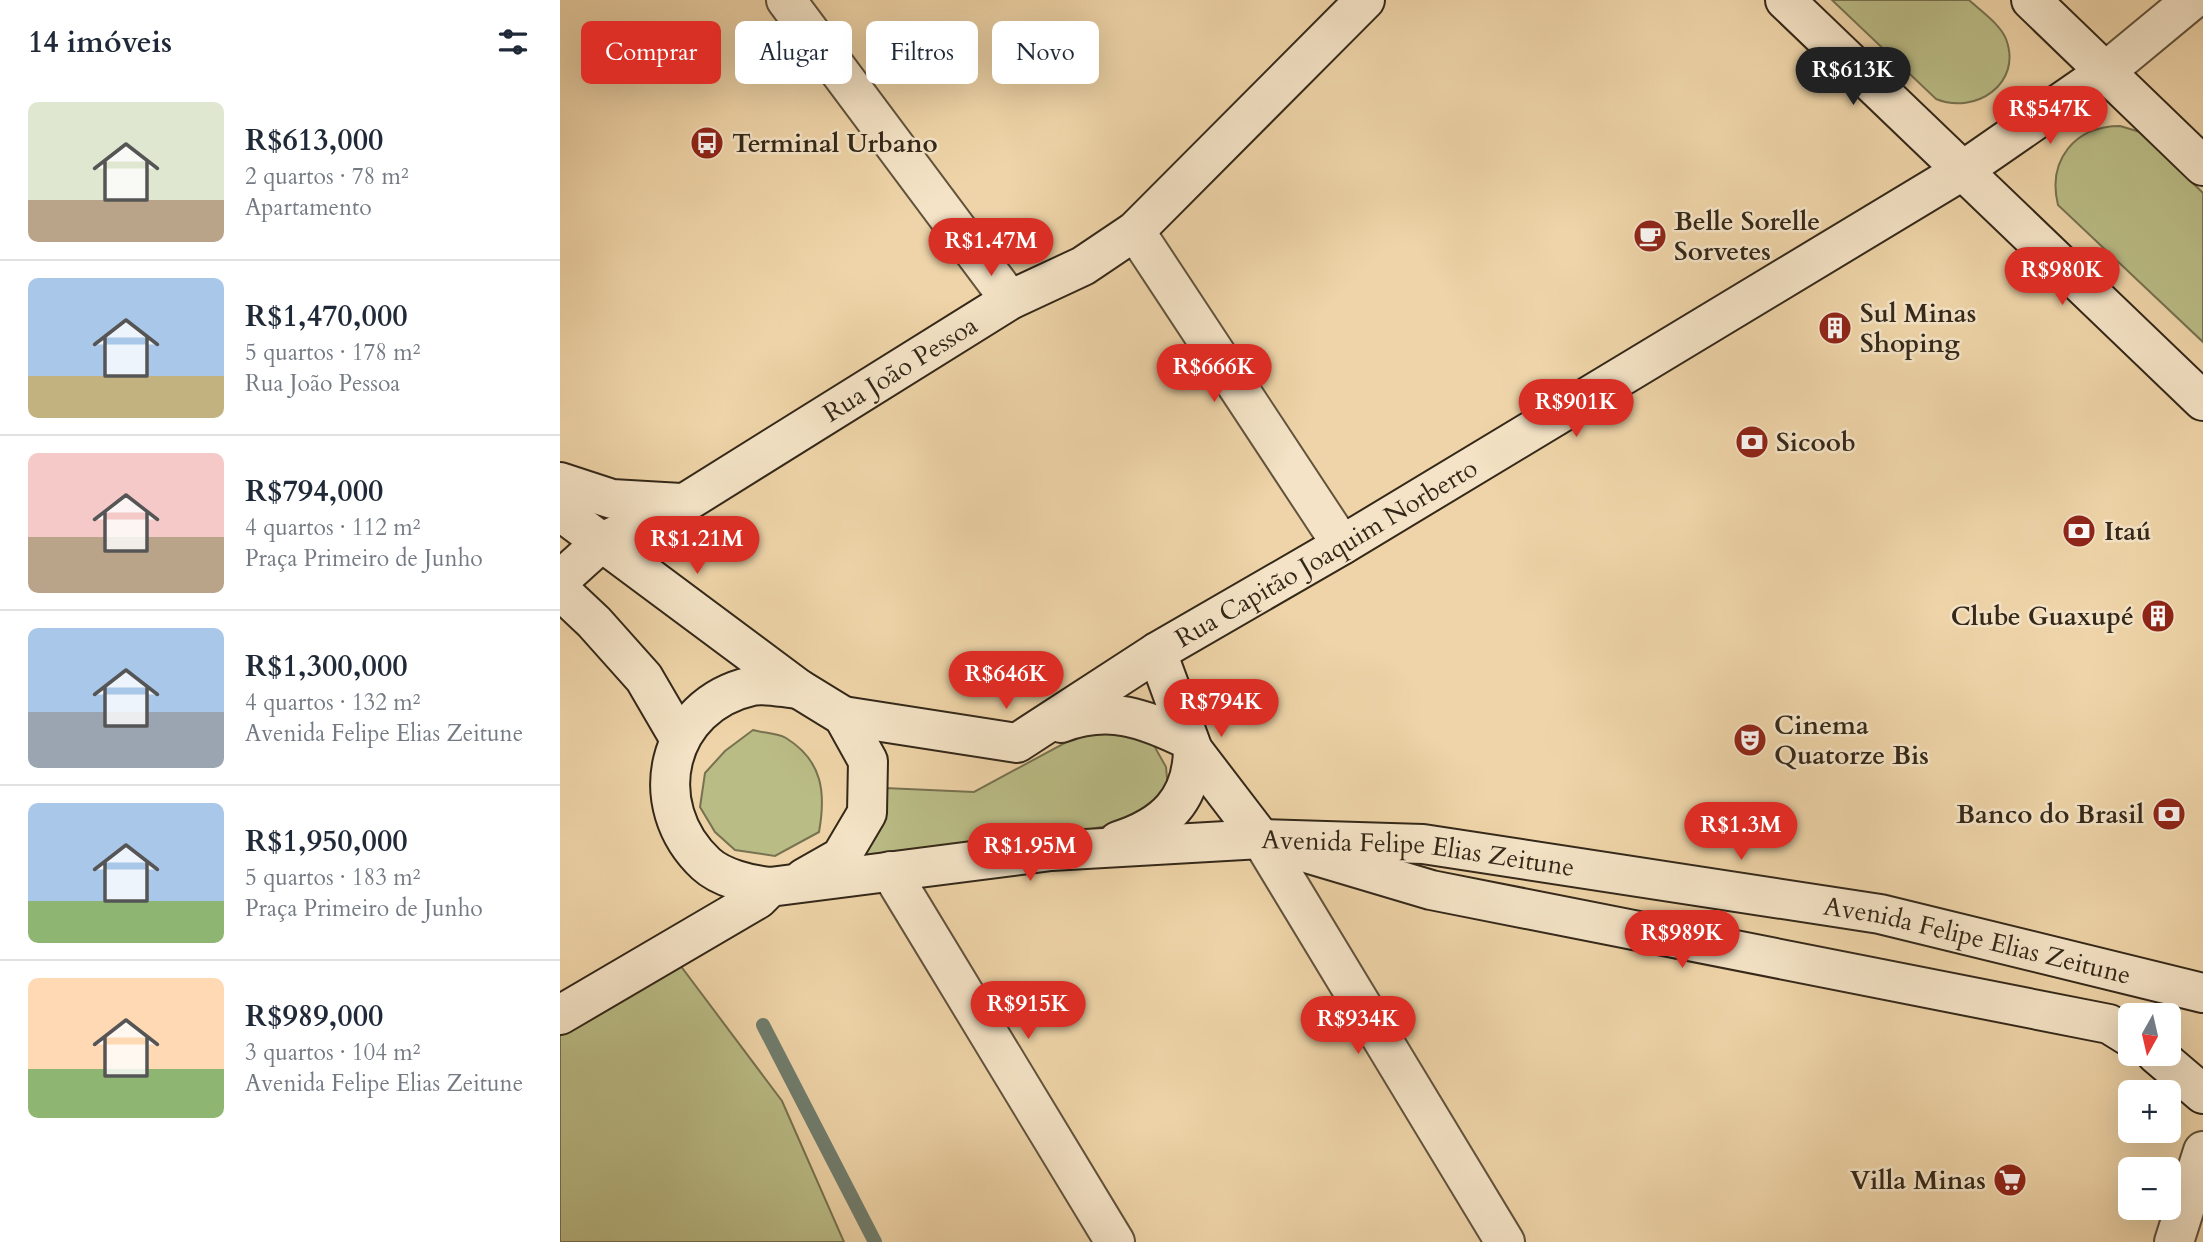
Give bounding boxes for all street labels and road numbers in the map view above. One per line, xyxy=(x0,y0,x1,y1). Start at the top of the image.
street label: Rua João Pessoa xyxy=(816,307,984,430)
street label: Rua Capitão Joaquim Norberto xyxy=(1168,450,1484,655)
street label: Avenida Felipe Elias Zeitune xyxy=(1261,822,1577,884)
street label: Avenida Felipe Elias Zeitune xyxy=(1821,888,2135,992)

